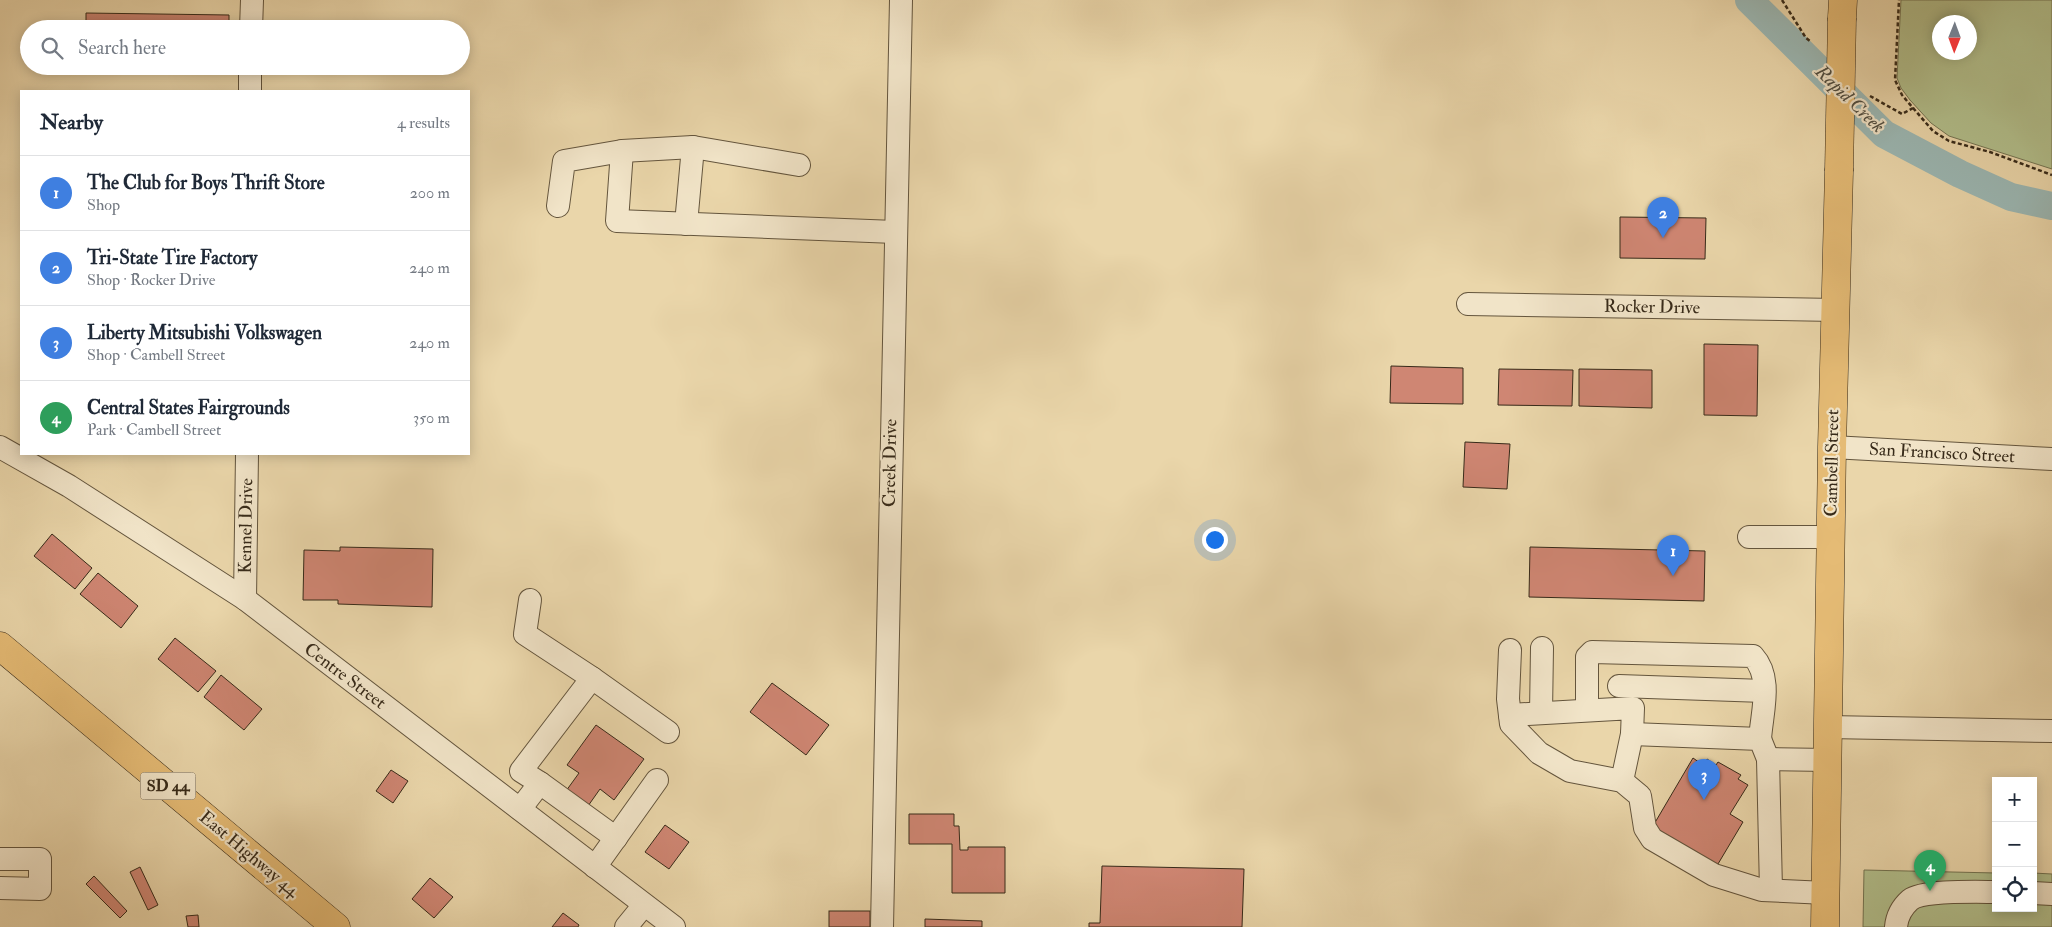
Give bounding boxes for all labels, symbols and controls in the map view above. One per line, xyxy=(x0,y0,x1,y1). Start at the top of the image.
north arrow xyxy=(1932,15,1977,60)
search box xyxy=(20,20,470,75)
icon: search xyxy=(38,34,66,62)
text: Search here xyxy=(78,36,166,60)
water label: Rapid Creek xyxy=(1809,59,1890,138)
text: Nearby xyxy=(40,109,103,136)
text: 4 results xyxy=(397,113,450,133)
text: The Club for Boys Thrift Store xyxy=(87,171,325,195)
text: 1 xyxy=(53,183,59,203)
text: 200 m xyxy=(410,183,450,203)
text: Shop xyxy=(87,195,120,215)
pin: 2 xyxy=(1647,197,1679,238)
text: Tri-State Tire Factory xyxy=(87,246,257,270)
text: 2 xyxy=(52,258,60,278)
text: 240 m xyxy=(409,258,450,278)
text: Shop · Rocker Drive xyxy=(87,270,215,290)
street label: Rocker Drive xyxy=(1604,295,1701,319)
text: Liberty Mitsubishi Volkswagen xyxy=(87,321,322,345)
text: 3 xyxy=(53,333,59,353)
text: 240 m xyxy=(409,333,450,353)
text: Shop · Cambell Street xyxy=(87,345,225,365)
text: Central States Fairgrounds xyxy=(87,396,290,420)
text: 4 xyxy=(52,408,60,428)
text: 350 m xyxy=(413,408,450,428)
street label: Cambell Street xyxy=(1820,409,1844,517)
street label: Creek Drive xyxy=(878,418,902,507)
text: Park · Cambell Street xyxy=(87,420,221,440)
street label: San Francisco Street xyxy=(1869,438,2016,468)
street label: Kennel Drive xyxy=(234,478,258,574)
your location xyxy=(1202,527,1228,553)
pin: 1 xyxy=(1657,535,1689,576)
street label: Centre Street xyxy=(299,638,391,714)
pin: 3 xyxy=(1688,759,1720,800)
road number: SD 44 xyxy=(140,772,196,799)
map controls xyxy=(1992,777,2037,912)
button: + xyxy=(1992,777,2037,822)
street label: East Highway 44 xyxy=(194,806,305,903)
button: − xyxy=(1992,822,2037,867)
pin: 4 xyxy=(1914,850,1946,891)
button: locate xyxy=(1992,867,2037,912)

